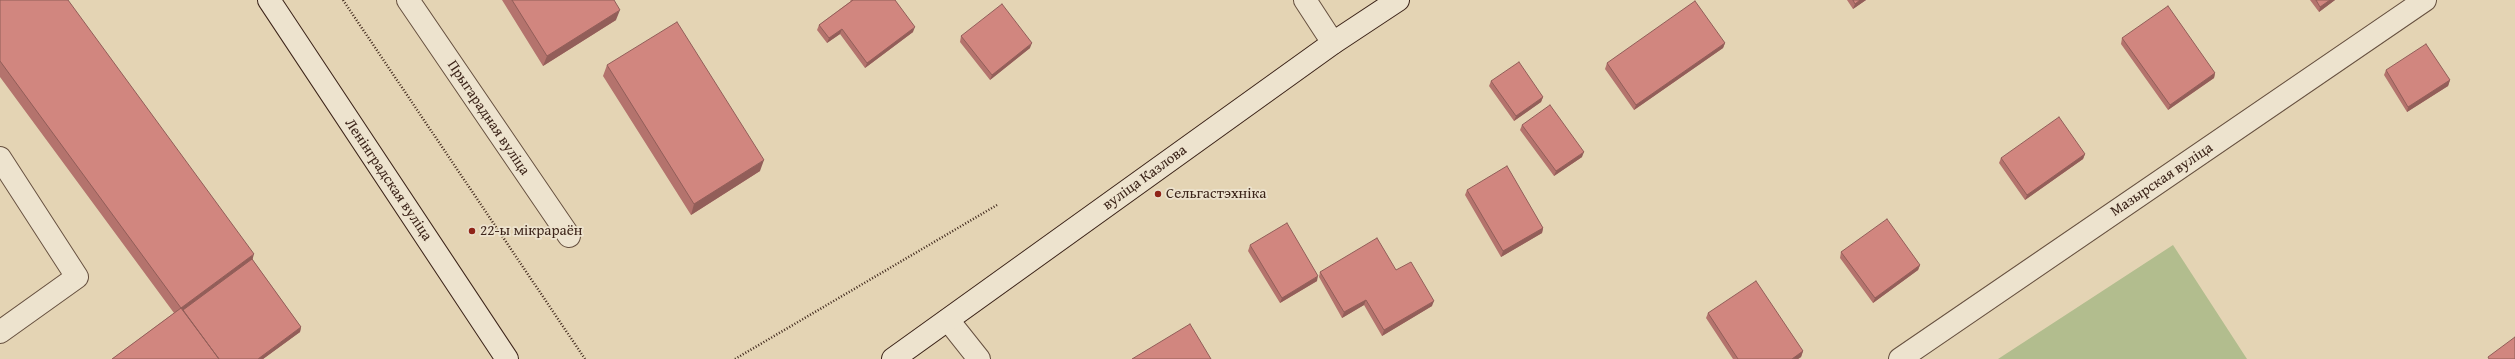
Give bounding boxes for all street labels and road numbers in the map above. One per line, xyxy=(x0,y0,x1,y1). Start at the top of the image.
street label: Прыгарадная вуліца xyxy=(443,57,533,179)
street label: Ленінградская вуліца xyxy=(340,115,436,245)
street label: Мазырская вуліца xyxy=(2107,139,2217,221)
street label: вуліца Казлова xyxy=(1099,141,1191,215)

